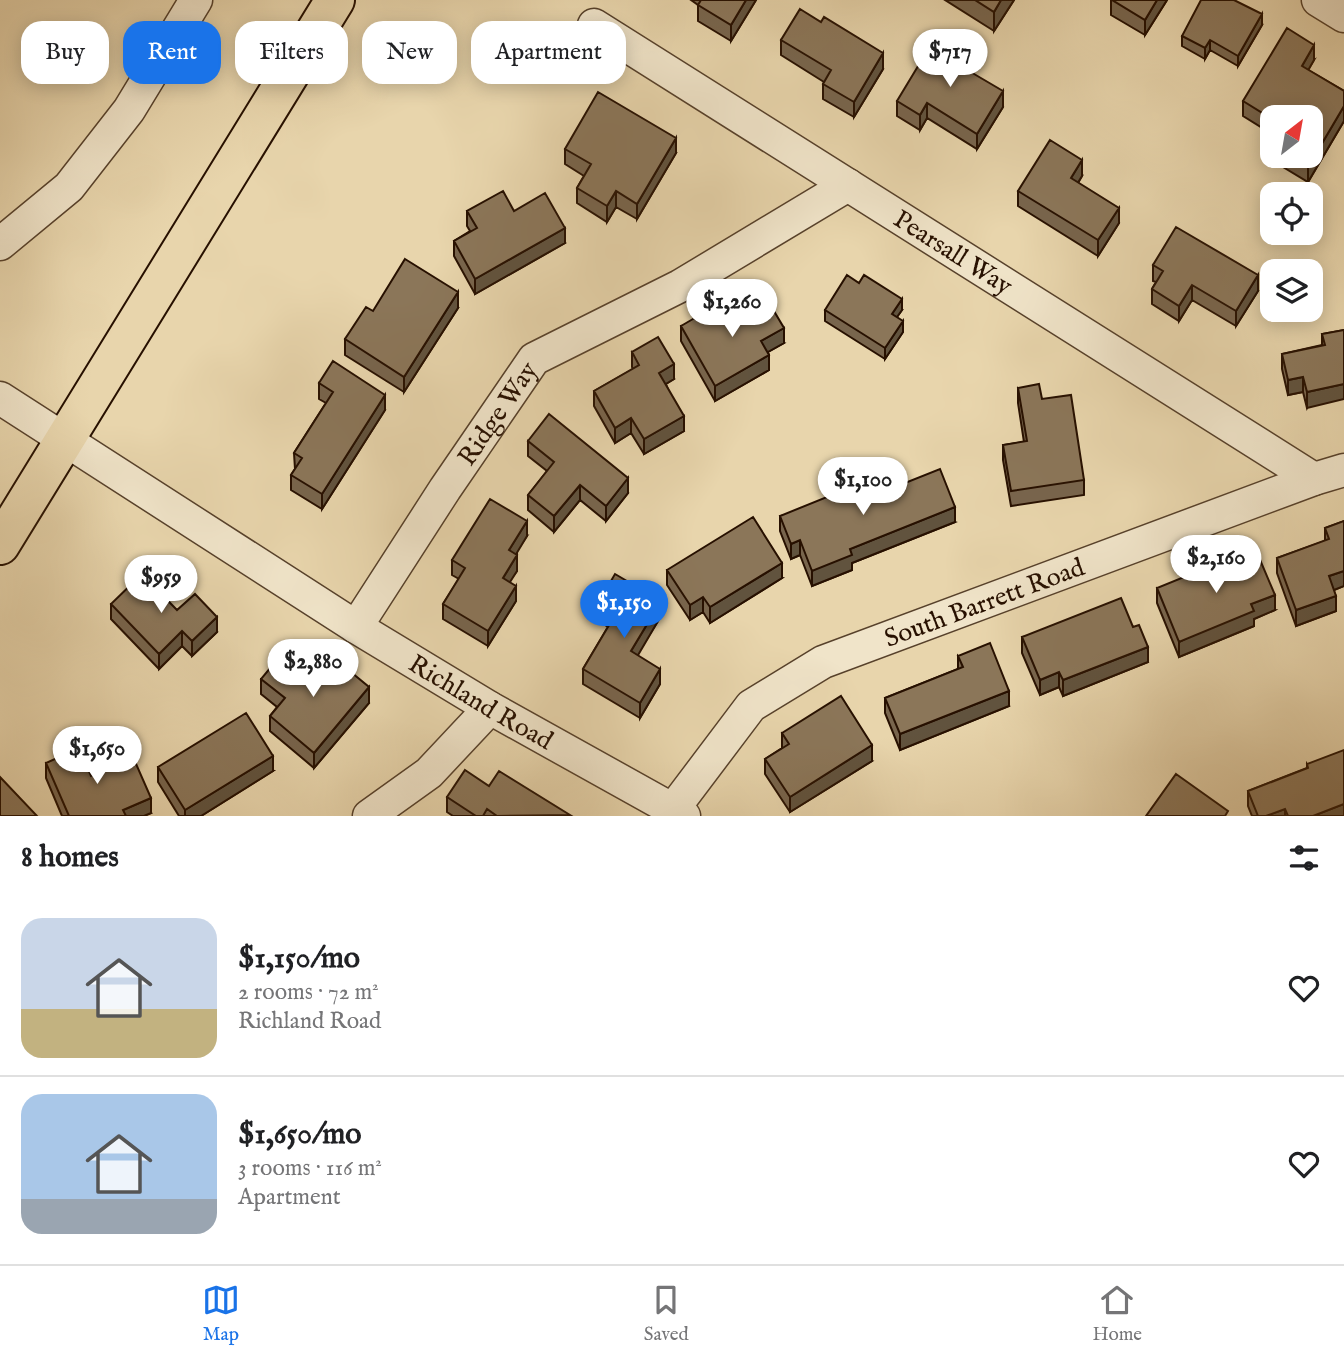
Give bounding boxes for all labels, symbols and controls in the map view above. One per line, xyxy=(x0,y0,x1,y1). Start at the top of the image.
chip: Buy xyxy=(21,21,109,84)
chip: Rent xyxy=(123,21,221,84)
chip: Filters xyxy=(235,21,348,84)
chip: New xyxy=(362,21,457,84)
chip: Apartment xyxy=(471,21,626,84)
pin: $717 xyxy=(909,29,991,89)
text: $717 xyxy=(929,37,971,66)
north arrow xyxy=(1260,105,1323,168)
map controls xyxy=(1260,105,1323,322)
button: locate xyxy=(1260,182,1323,245)
street label: Pearsall Way xyxy=(887,203,1019,303)
button: layers xyxy=(1260,259,1323,322)
pin: $1,260 xyxy=(675,280,789,339)
text: $1,260 xyxy=(702,287,762,316)
street label: Ridge Way xyxy=(451,355,545,473)
pin: $1,100 xyxy=(806,458,920,517)
text: $1,100 xyxy=(834,465,892,494)
pin: $2,160 xyxy=(1159,536,1273,595)
text: $2,160 xyxy=(1186,543,1246,572)
street label: South Barrett Road xyxy=(880,551,1089,656)
pin: $959 xyxy=(120,556,202,615)
text: $959 xyxy=(140,563,182,592)
pin: $1,150 xyxy=(567,580,681,640)
text: $1,150 xyxy=(596,588,652,617)
pin: $2,880 xyxy=(256,640,370,699)
text: $2,880 xyxy=(284,647,342,676)
street label: Richland Road xyxy=(402,648,559,758)
pin: $1,650 xyxy=(40,726,154,786)
text: $1,650 xyxy=(69,734,125,763)
text: 8 homes xyxy=(21,839,119,877)
icon: filters xyxy=(1285,839,1323,877)
text: $1,150/mo xyxy=(238,940,360,978)
icon: home xyxy=(77,946,161,1030)
icon: heart xyxy=(1285,969,1323,1007)
text: 2 rooms · 72 m² xyxy=(238,978,379,1007)
text: Richland Road xyxy=(238,1007,381,1036)
text: $1,650/mo xyxy=(238,1116,361,1154)
icon: home xyxy=(77,1122,161,1206)
icon: heart xyxy=(1285,1145,1323,1183)
text: 3 rooms · 116 m² xyxy=(238,1154,382,1183)
text: Apartment xyxy=(238,1183,341,1212)
tab: Map xyxy=(202,1281,240,1347)
tab: Saved xyxy=(644,1281,689,1347)
tab: Home xyxy=(1092,1281,1142,1347)

